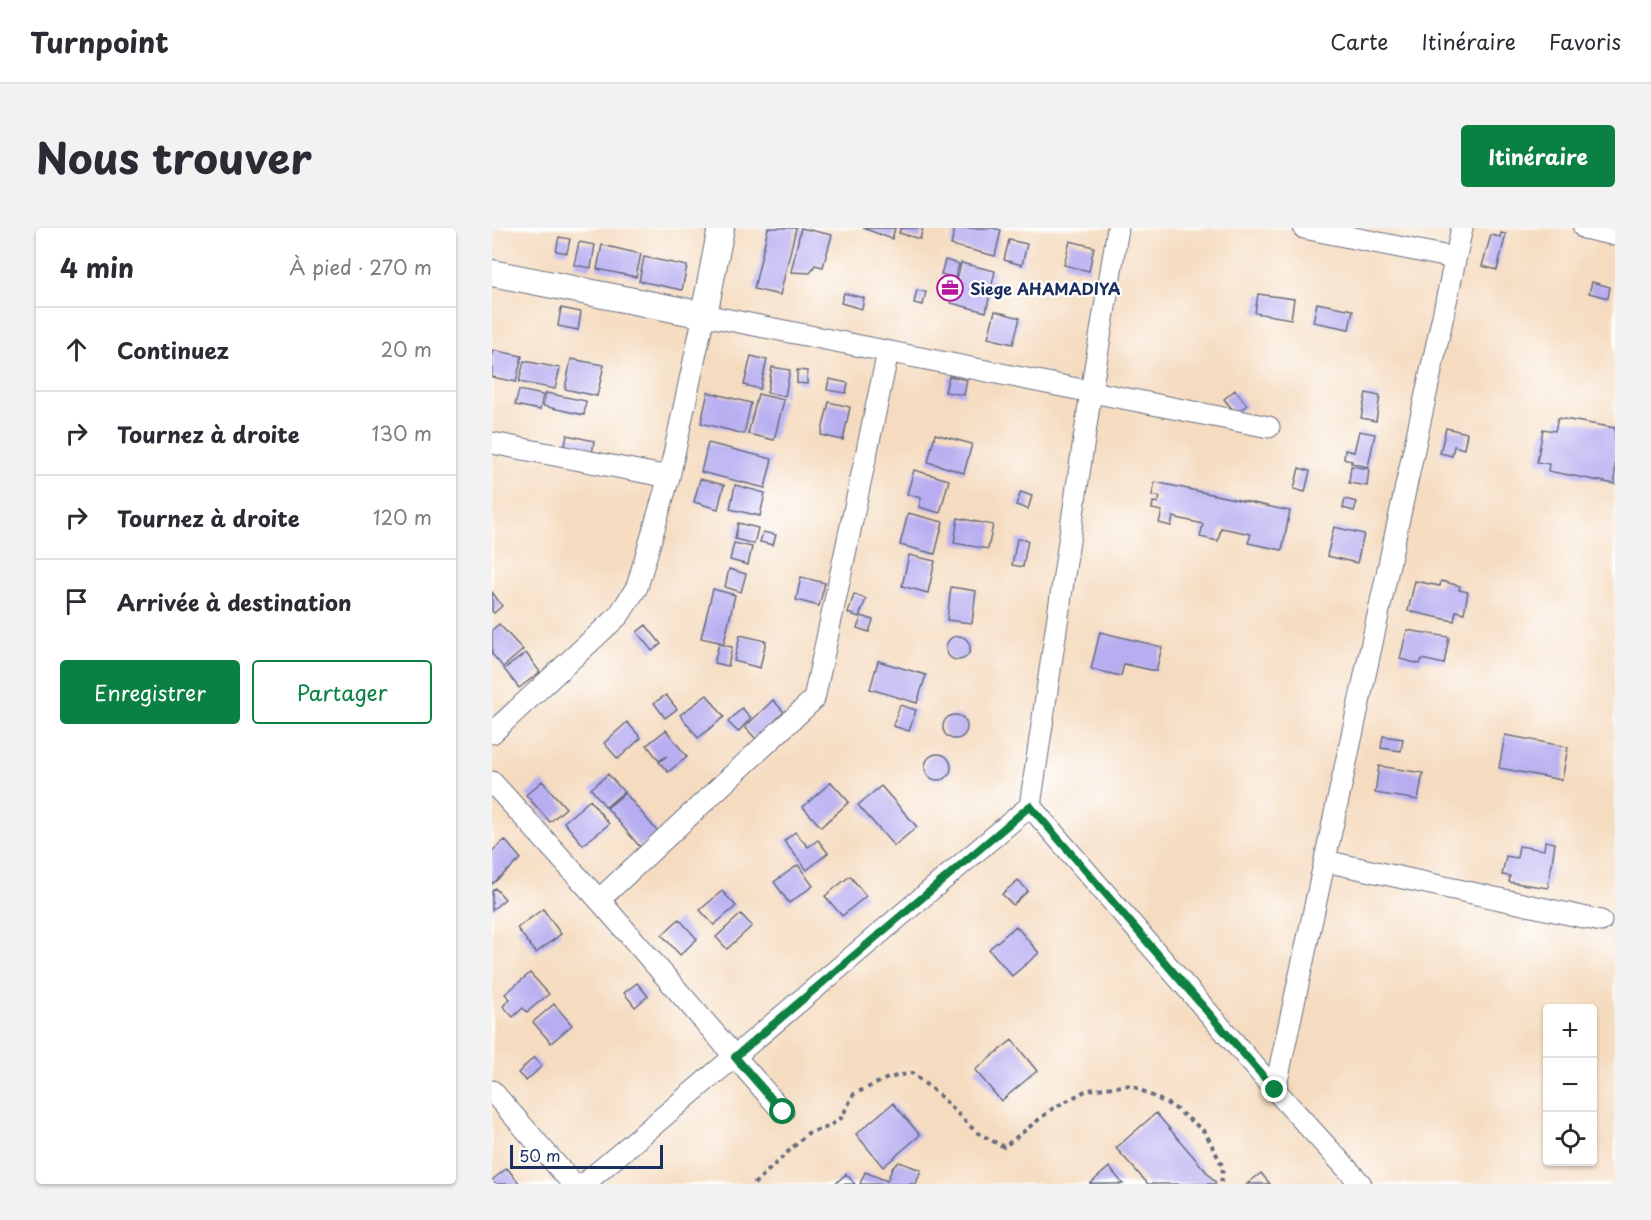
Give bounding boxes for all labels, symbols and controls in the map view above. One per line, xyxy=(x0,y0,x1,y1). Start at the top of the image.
text: Turnpoint xyxy=(30,20,169,63)
text: Carte xyxy=(1330,25,1389,57)
text: Itinéraire xyxy=(1422,25,1516,57)
text: Favoris xyxy=(1549,25,1621,57)
text: Nous trouver xyxy=(36,125,312,188)
button: Itinéraire xyxy=(1461,125,1615,187)
text: 4 min xyxy=(60,248,134,287)
text: À pied · 270 m xyxy=(289,252,432,282)
office icon: Siege AHAMADIYA xyxy=(935,273,965,303)
place label: Siege AHAMADIYA xyxy=(970,276,1121,300)
icon: ahead xyxy=(60,333,93,366)
text: Continuez xyxy=(117,333,229,366)
text: 20 m xyxy=(380,334,432,364)
icon: right xyxy=(60,417,93,450)
text: Tournez à droite xyxy=(117,417,300,450)
text: 130 m xyxy=(372,418,432,448)
icon: right xyxy=(60,501,93,534)
text: Tournez à droite xyxy=(117,501,300,534)
text: 120 m xyxy=(373,502,432,532)
icon: arrive xyxy=(60,585,93,618)
text: Arrivée à destination xyxy=(117,585,351,618)
button: Enregistrer xyxy=(60,660,240,724)
button: Partager xyxy=(252,660,432,724)
map controls xyxy=(1543,1004,1597,1166)
button: + xyxy=(1543,1004,1597,1058)
button: − xyxy=(1543,1058,1597,1112)
route end xyxy=(1261,1076,1287,1102)
route start xyxy=(769,1098,795,1124)
button: locate xyxy=(1543,1112,1597,1166)
scale bar xyxy=(510,1142,663,1170)
text: 50 m xyxy=(519,1143,560,1167)

